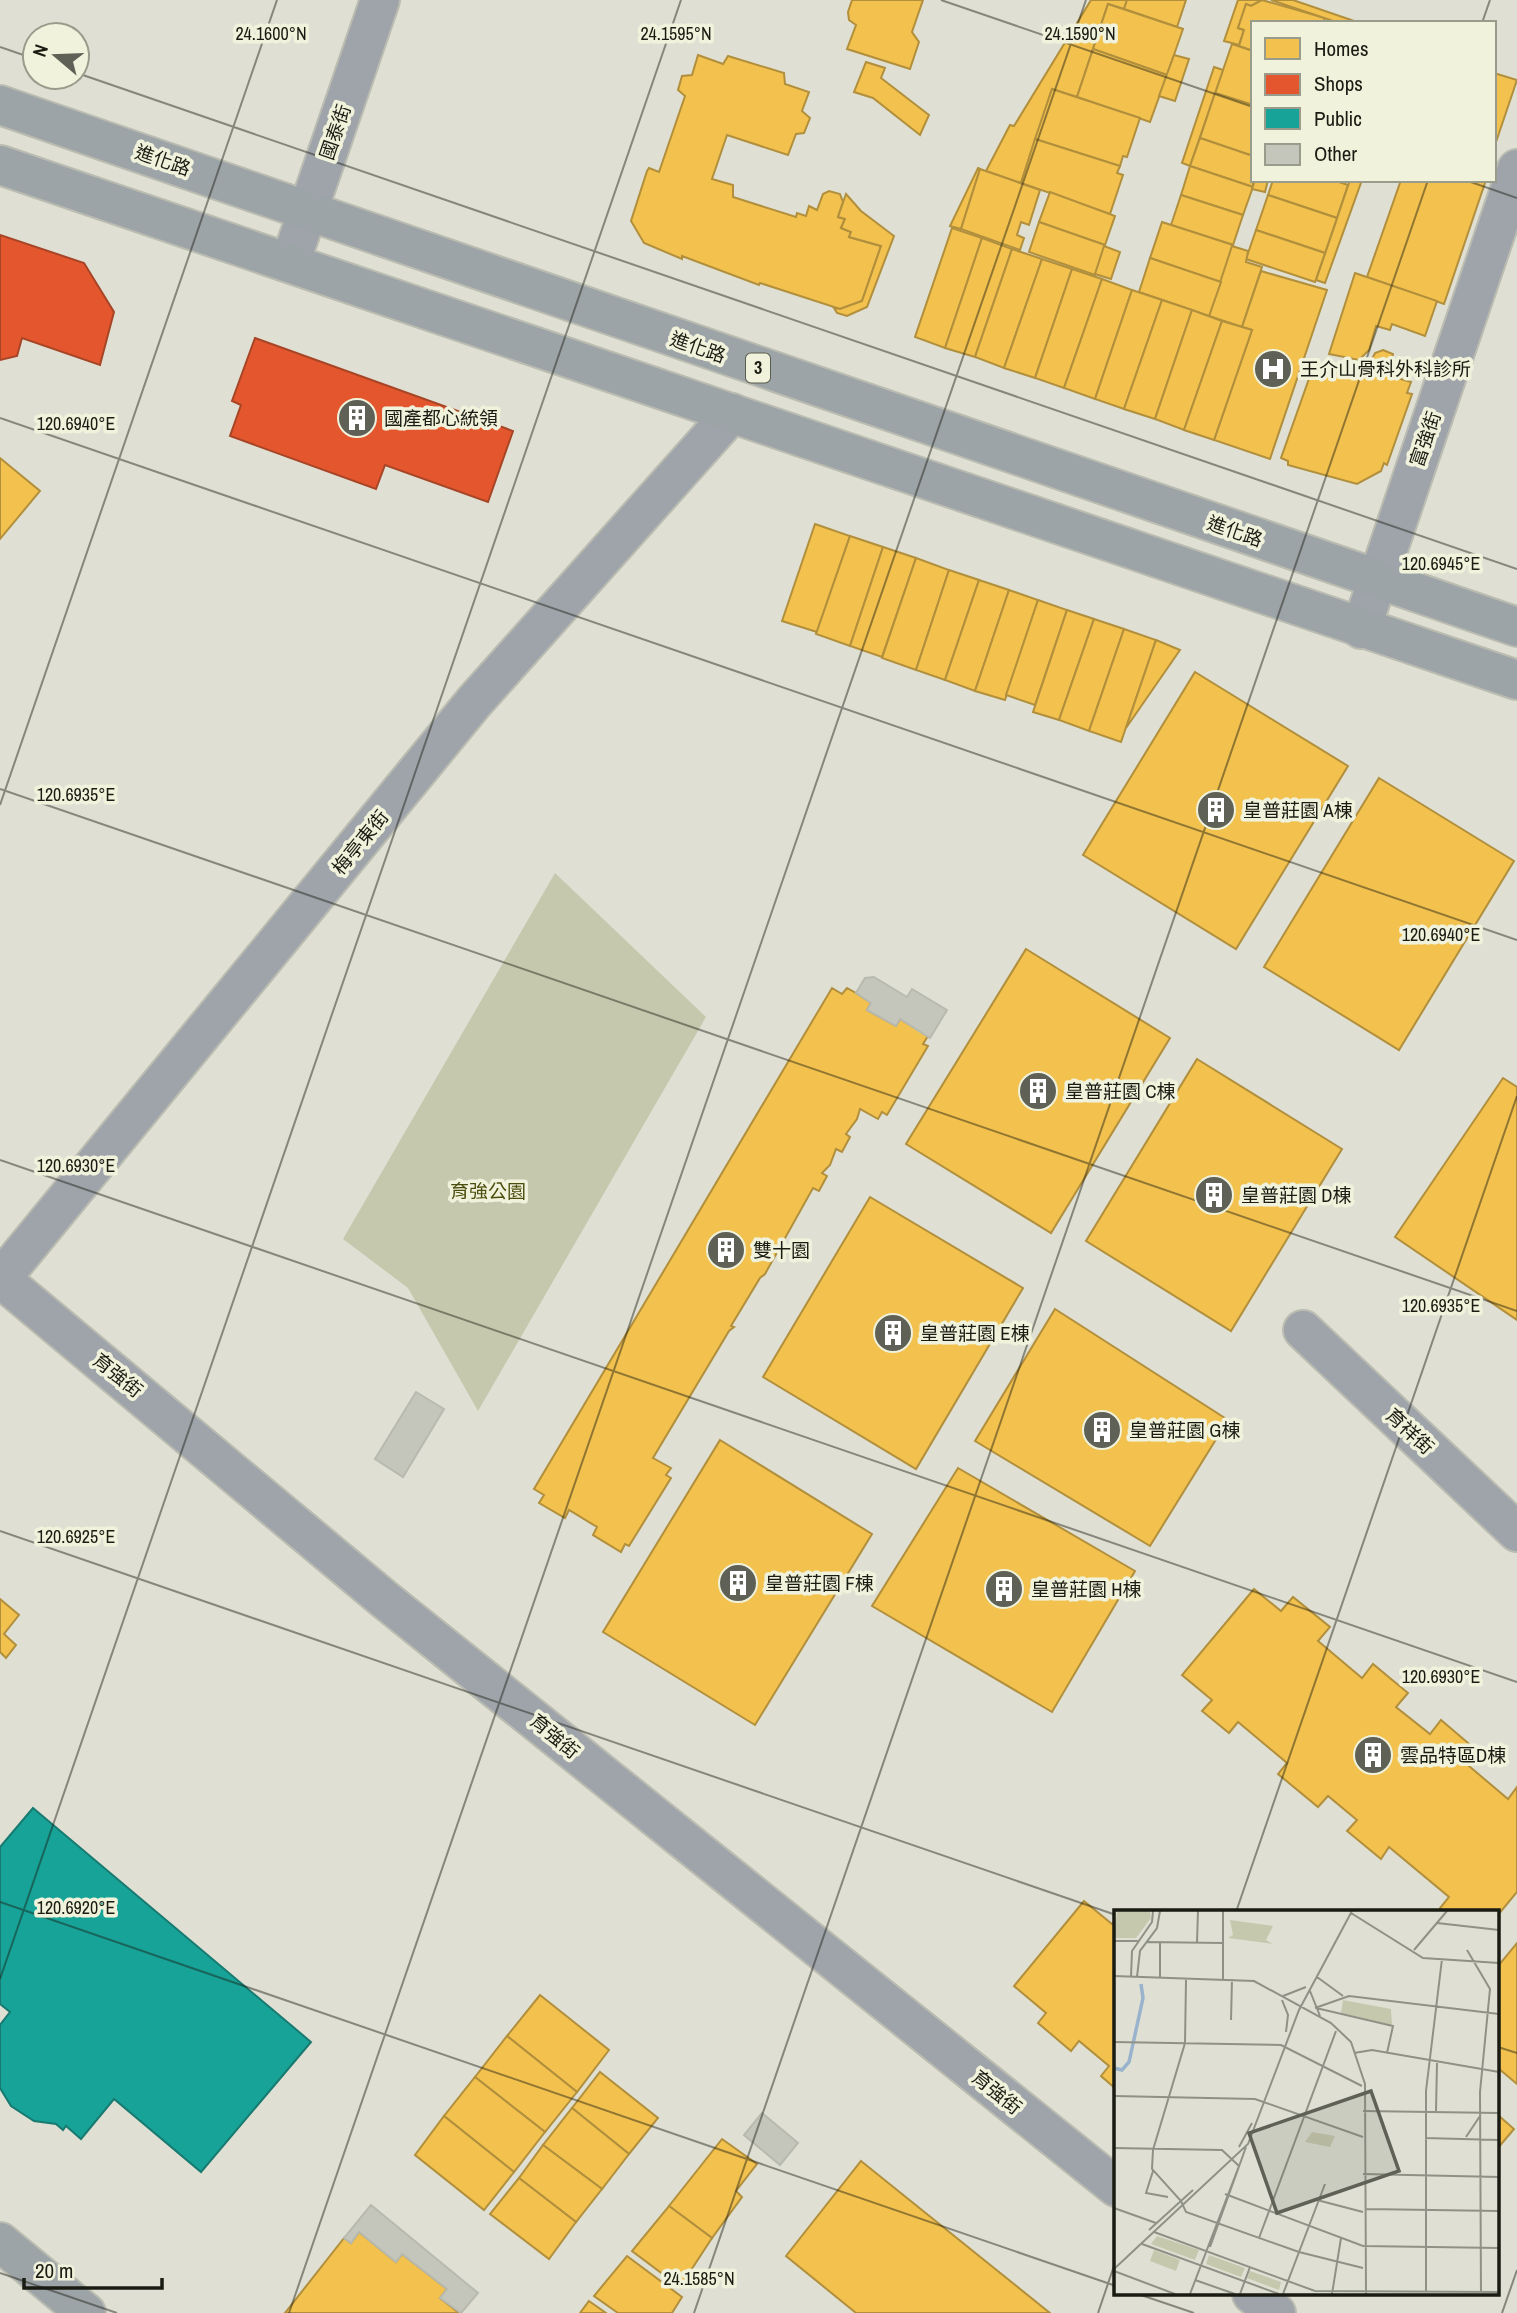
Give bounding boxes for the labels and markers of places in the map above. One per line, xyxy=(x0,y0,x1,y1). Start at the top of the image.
hospital icon: 王介山骨科外科診所 xyxy=(1252,348,1294,390)
place label: 王介山骨科外科診所 xyxy=(1300,356,1471,382)
building icon: 國產都心統領 xyxy=(336,397,378,439)
place label: 國產都心統領 xyxy=(384,405,498,431)
building icon: 皇普莊園 A棟 xyxy=(1195,789,1237,831)
place label: 皇普莊園 A棟 xyxy=(1243,797,1353,823)
building icon: 皇普莊園 C棟 xyxy=(1017,1070,1059,1112)
place label: 皇普莊園 C棟 xyxy=(1065,1078,1176,1104)
building icon: 皇普莊園 D棟 xyxy=(1193,1174,1235,1216)
place label: 皇普莊園 D棟 xyxy=(1241,1182,1352,1208)
building icon: 雙十園 xyxy=(705,1229,747,1271)
place label: 雙十園 xyxy=(753,1237,810,1263)
building icon: 皇普莊園 E棟 xyxy=(872,1312,914,1354)
place label: 皇普莊園 E棟 xyxy=(920,1320,1030,1346)
building icon: 皇普莊園 G棟 xyxy=(1081,1409,1123,1451)
place label: 皇普莊園 G棟 xyxy=(1129,1417,1240,1443)
building icon: 皇普莊園 F棟 xyxy=(717,1562,759,1604)
building icon: 皇普莊園 H棟 xyxy=(983,1568,1025,1610)
place label: 皇普莊園 F棟 xyxy=(765,1570,874,1596)
place label: 皇普莊園 H棟 xyxy=(1031,1576,1142,1602)
building icon: 雲品特區D棟 xyxy=(1352,1734,1394,1776)
place label: 雲品特區D棟 xyxy=(1400,1742,1506,1768)

